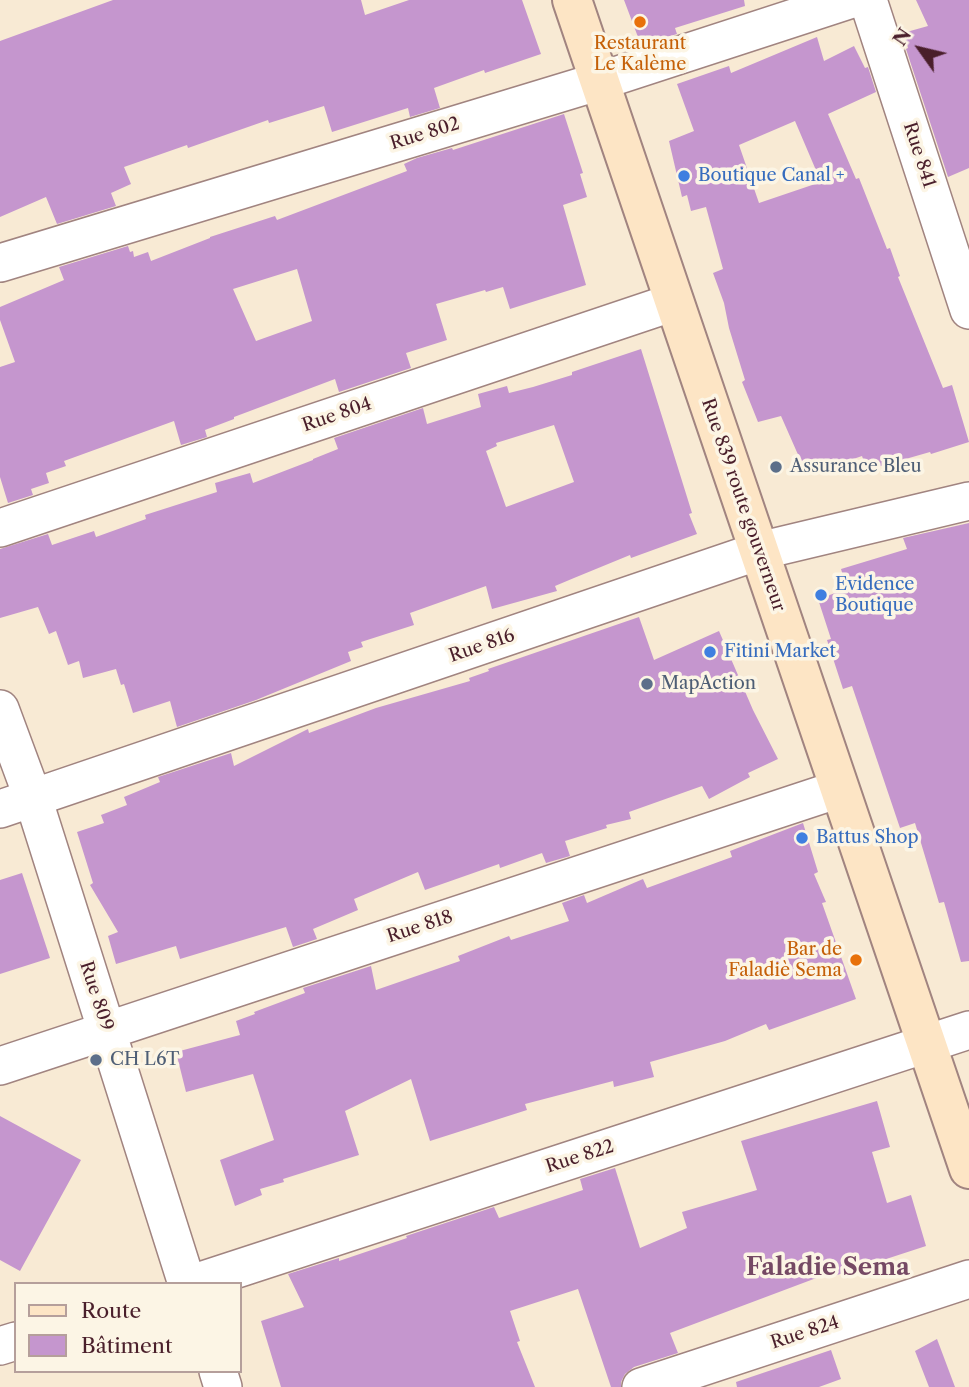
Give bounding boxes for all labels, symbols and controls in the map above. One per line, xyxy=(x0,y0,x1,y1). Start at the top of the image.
marker: Restaurant Le Kalème xyxy=(632,14,648,30)
north arrow xyxy=(885,14,955,84)
text: N xyxy=(888,24,916,50)
place label: Restaurant Le Kalème xyxy=(594,33,686,76)
street label: Rue 802 xyxy=(388,113,462,155)
street label: Rue 841 xyxy=(898,119,940,191)
place label: Boutique Canal + xyxy=(698,165,845,187)
marker: Boutique Canal + xyxy=(676,168,692,184)
street label: Rue 804 xyxy=(300,393,374,437)
street label: Rue 839 route gouverneur xyxy=(696,396,790,614)
place label: Assurance Bleu xyxy=(790,456,922,478)
marker: Assurance Bleu xyxy=(768,459,784,475)
place label: Evidence Boutique xyxy=(835,574,914,616)
marker: Evidence Boutique xyxy=(813,587,829,603)
street label: Rue 816 xyxy=(446,625,518,667)
place label: Fitini Market xyxy=(724,641,836,663)
marker: Fitini Market xyxy=(702,644,718,660)
place label: MapAction xyxy=(661,673,756,695)
marker: MapAction xyxy=(639,676,655,692)
place label: Battus Shop xyxy=(816,827,919,849)
marker: Battus Shop xyxy=(794,830,810,846)
street label: Rue 818 xyxy=(384,906,456,948)
place label: Bar de Faladiè Sema xyxy=(728,939,842,982)
marker: Bar de Faladiè Sema xyxy=(848,952,864,968)
street label: Rue 809 xyxy=(75,959,117,1033)
place label: CH L6T xyxy=(110,1049,179,1071)
marker: CH L6T xyxy=(88,1052,104,1068)
street label: Rue 822 xyxy=(543,1136,617,1178)
district label: Faladie Sema xyxy=(746,1254,910,1282)
legend xyxy=(14,1282,242,1373)
text: Route xyxy=(81,1298,141,1323)
street label: Rue 824 xyxy=(768,1312,842,1354)
text: Bâtiment xyxy=(81,1333,172,1358)

